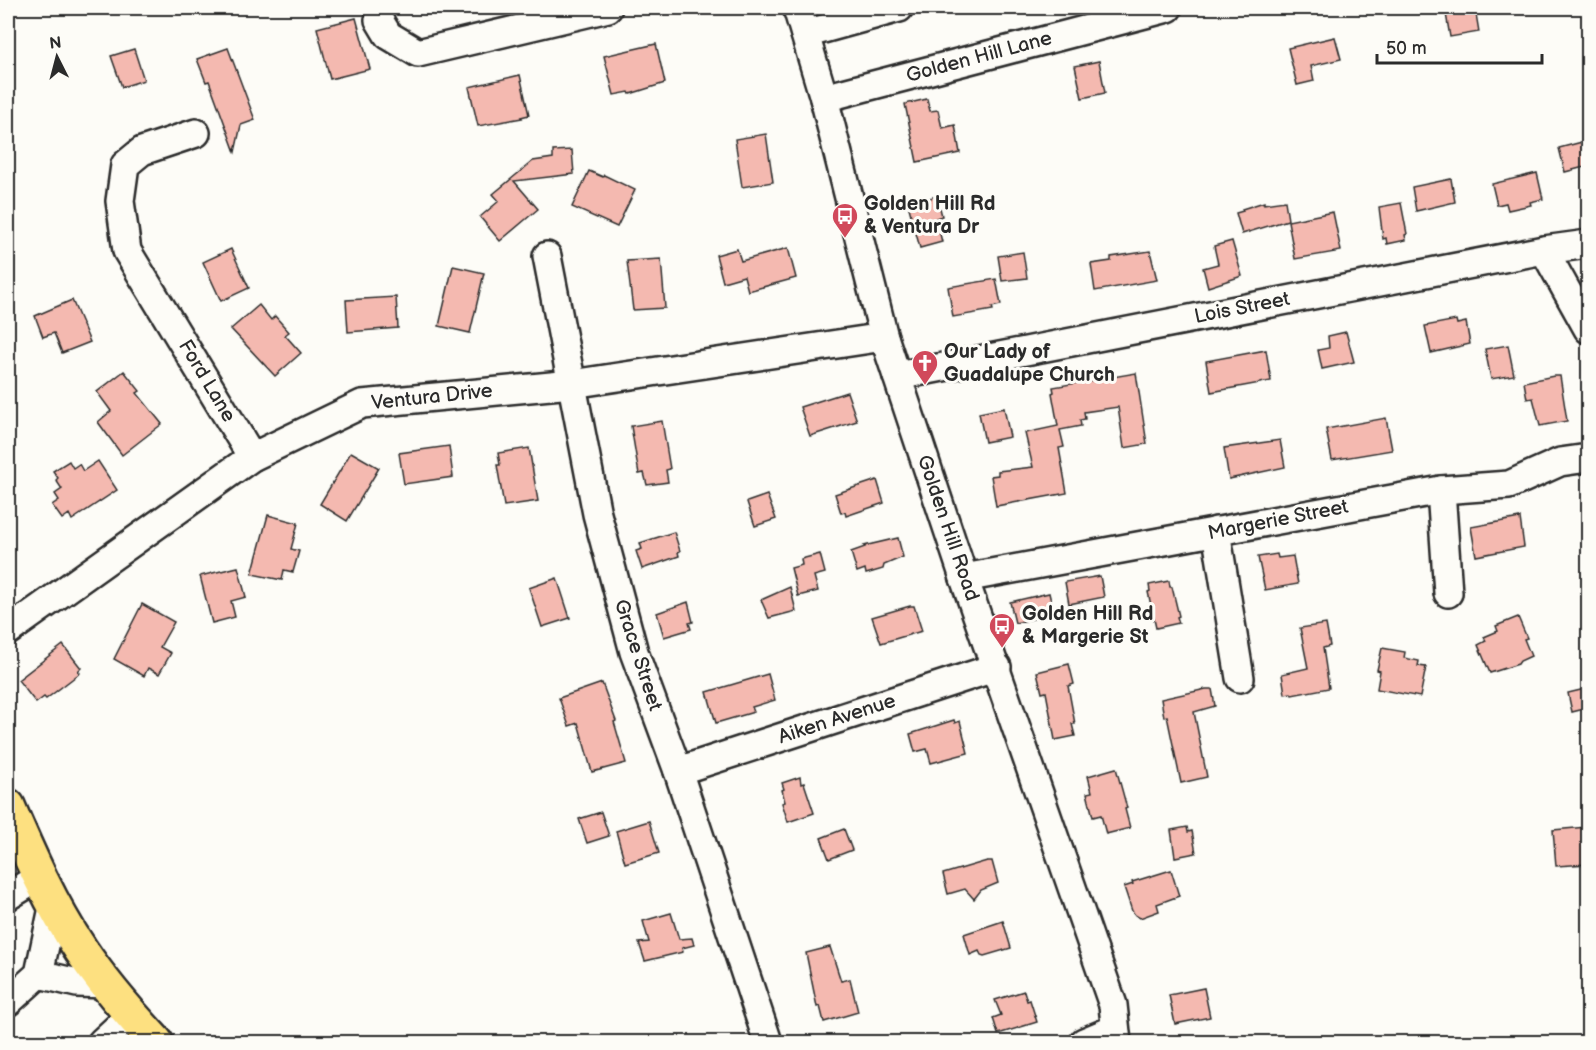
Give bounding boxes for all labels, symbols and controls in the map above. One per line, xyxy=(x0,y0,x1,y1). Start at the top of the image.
street label: Golden Hill Lane xyxy=(904,26,1055,88)
north arrow xyxy=(27,27,87,87)
scale bar xyxy=(1377,27,1542,65)
text: N xyxy=(49,33,63,54)
text: 50 m xyxy=(1386,38,1427,59)
place label: Golden Hill Rd & Ventura Dr xyxy=(864,192,995,239)
bus stop icon: Golden Hill Rd & Ventura Dr xyxy=(830,201,860,239)
street label: Lois Street xyxy=(1192,287,1292,329)
street label: Ford Lane xyxy=(173,336,241,427)
place label: Our Lady of Guadalupe Church xyxy=(944,340,1115,387)
church icon: Our Lady of Guadalupe Church xyxy=(910,348,940,386)
street label: Ventura Drive xyxy=(370,379,494,415)
street label: Golden Hill Road xyxy=(912,452,984,604)
street label: Margerie Street xyxy=(1206,495,1350,545)
street label: Grace Street xyxy=(609,596,667,714)
place label: Golden Hill Rd & Margerie St xyxy=(1022,602,1153,649)
bus stop icon: Golden Hill Rd & Margerie St xyxy=(987,611,1017,649)
street label: Aiken Avenue xyxy=(775,689,899,749)

